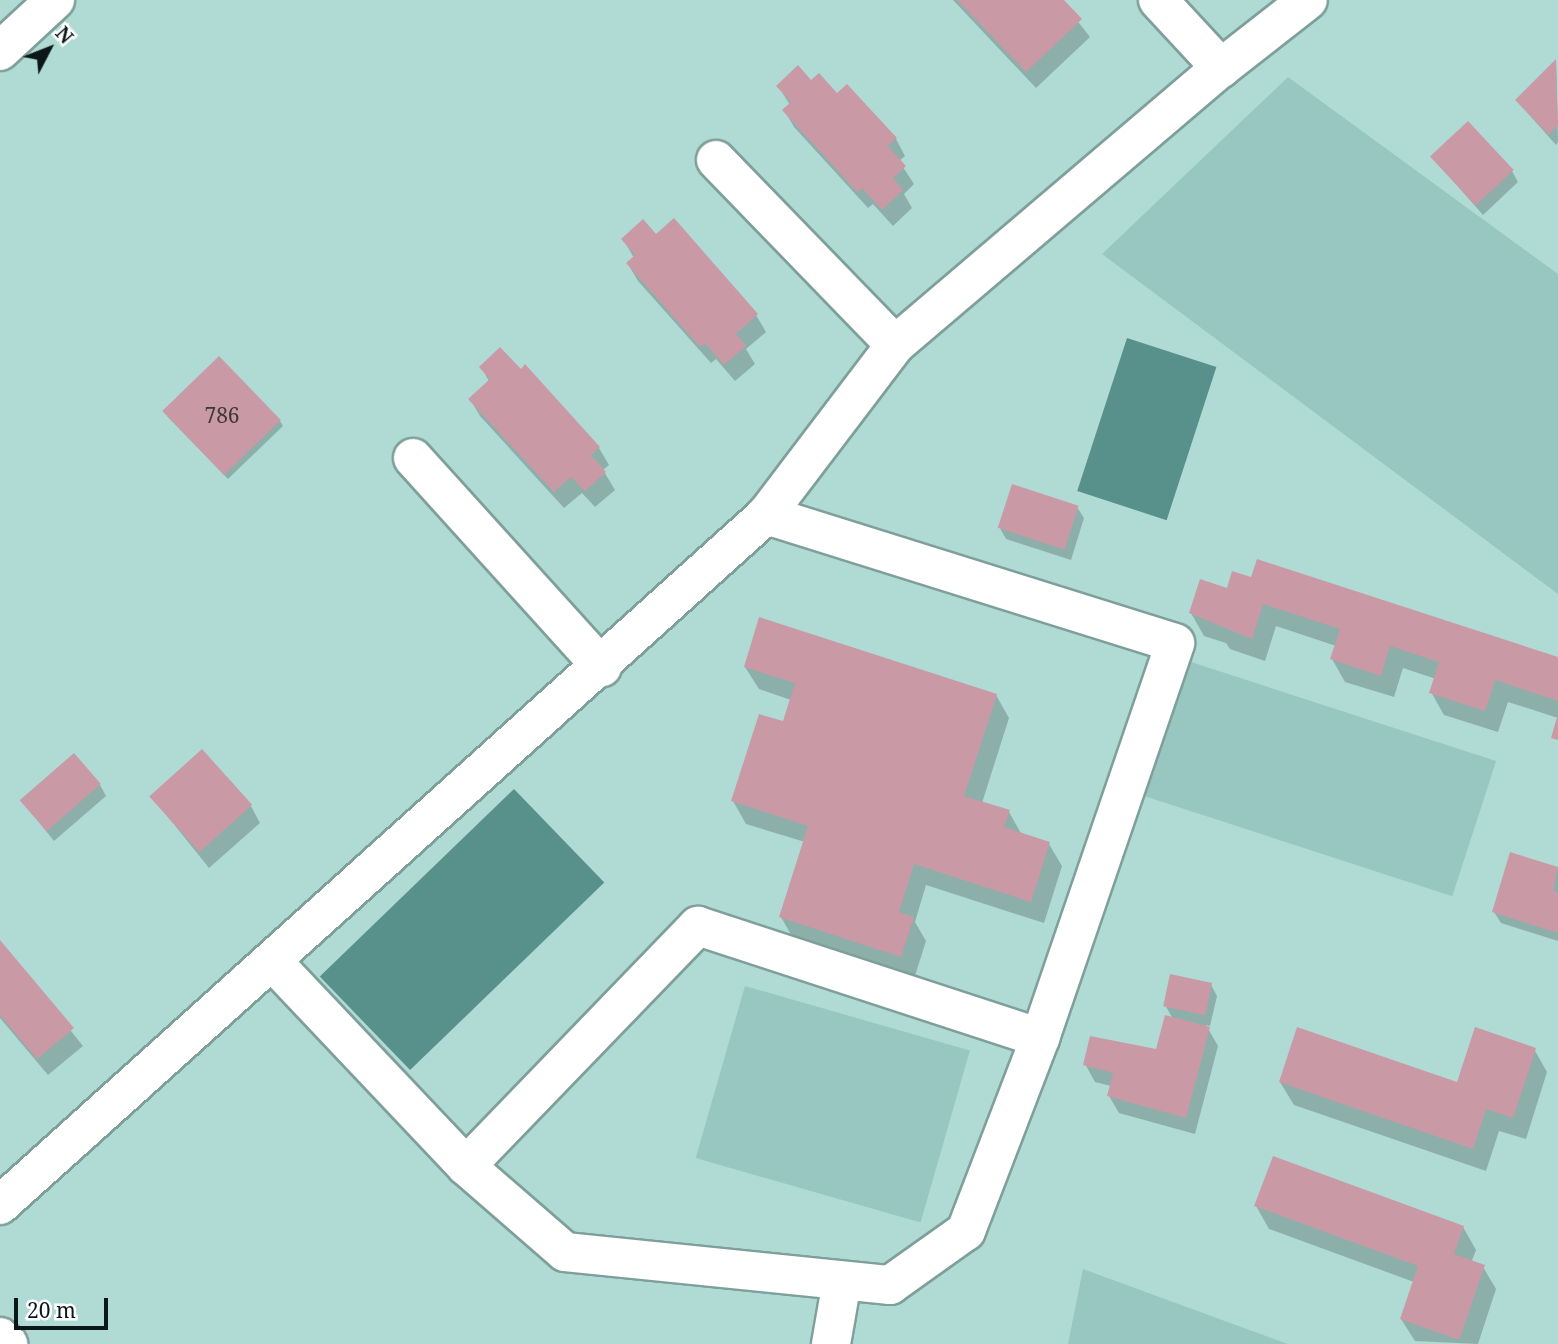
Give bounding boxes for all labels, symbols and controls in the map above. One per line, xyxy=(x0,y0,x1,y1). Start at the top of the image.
north arrow xyxy=(14,14,84,84)
text: N xyxy=(50,21,79,49)
house number: 786 xyxy=(204,402,240,428)
scale bar xyxy=(18,1284,112,1328)
text: 20 m xyxy=(27,1296,76,1324)

